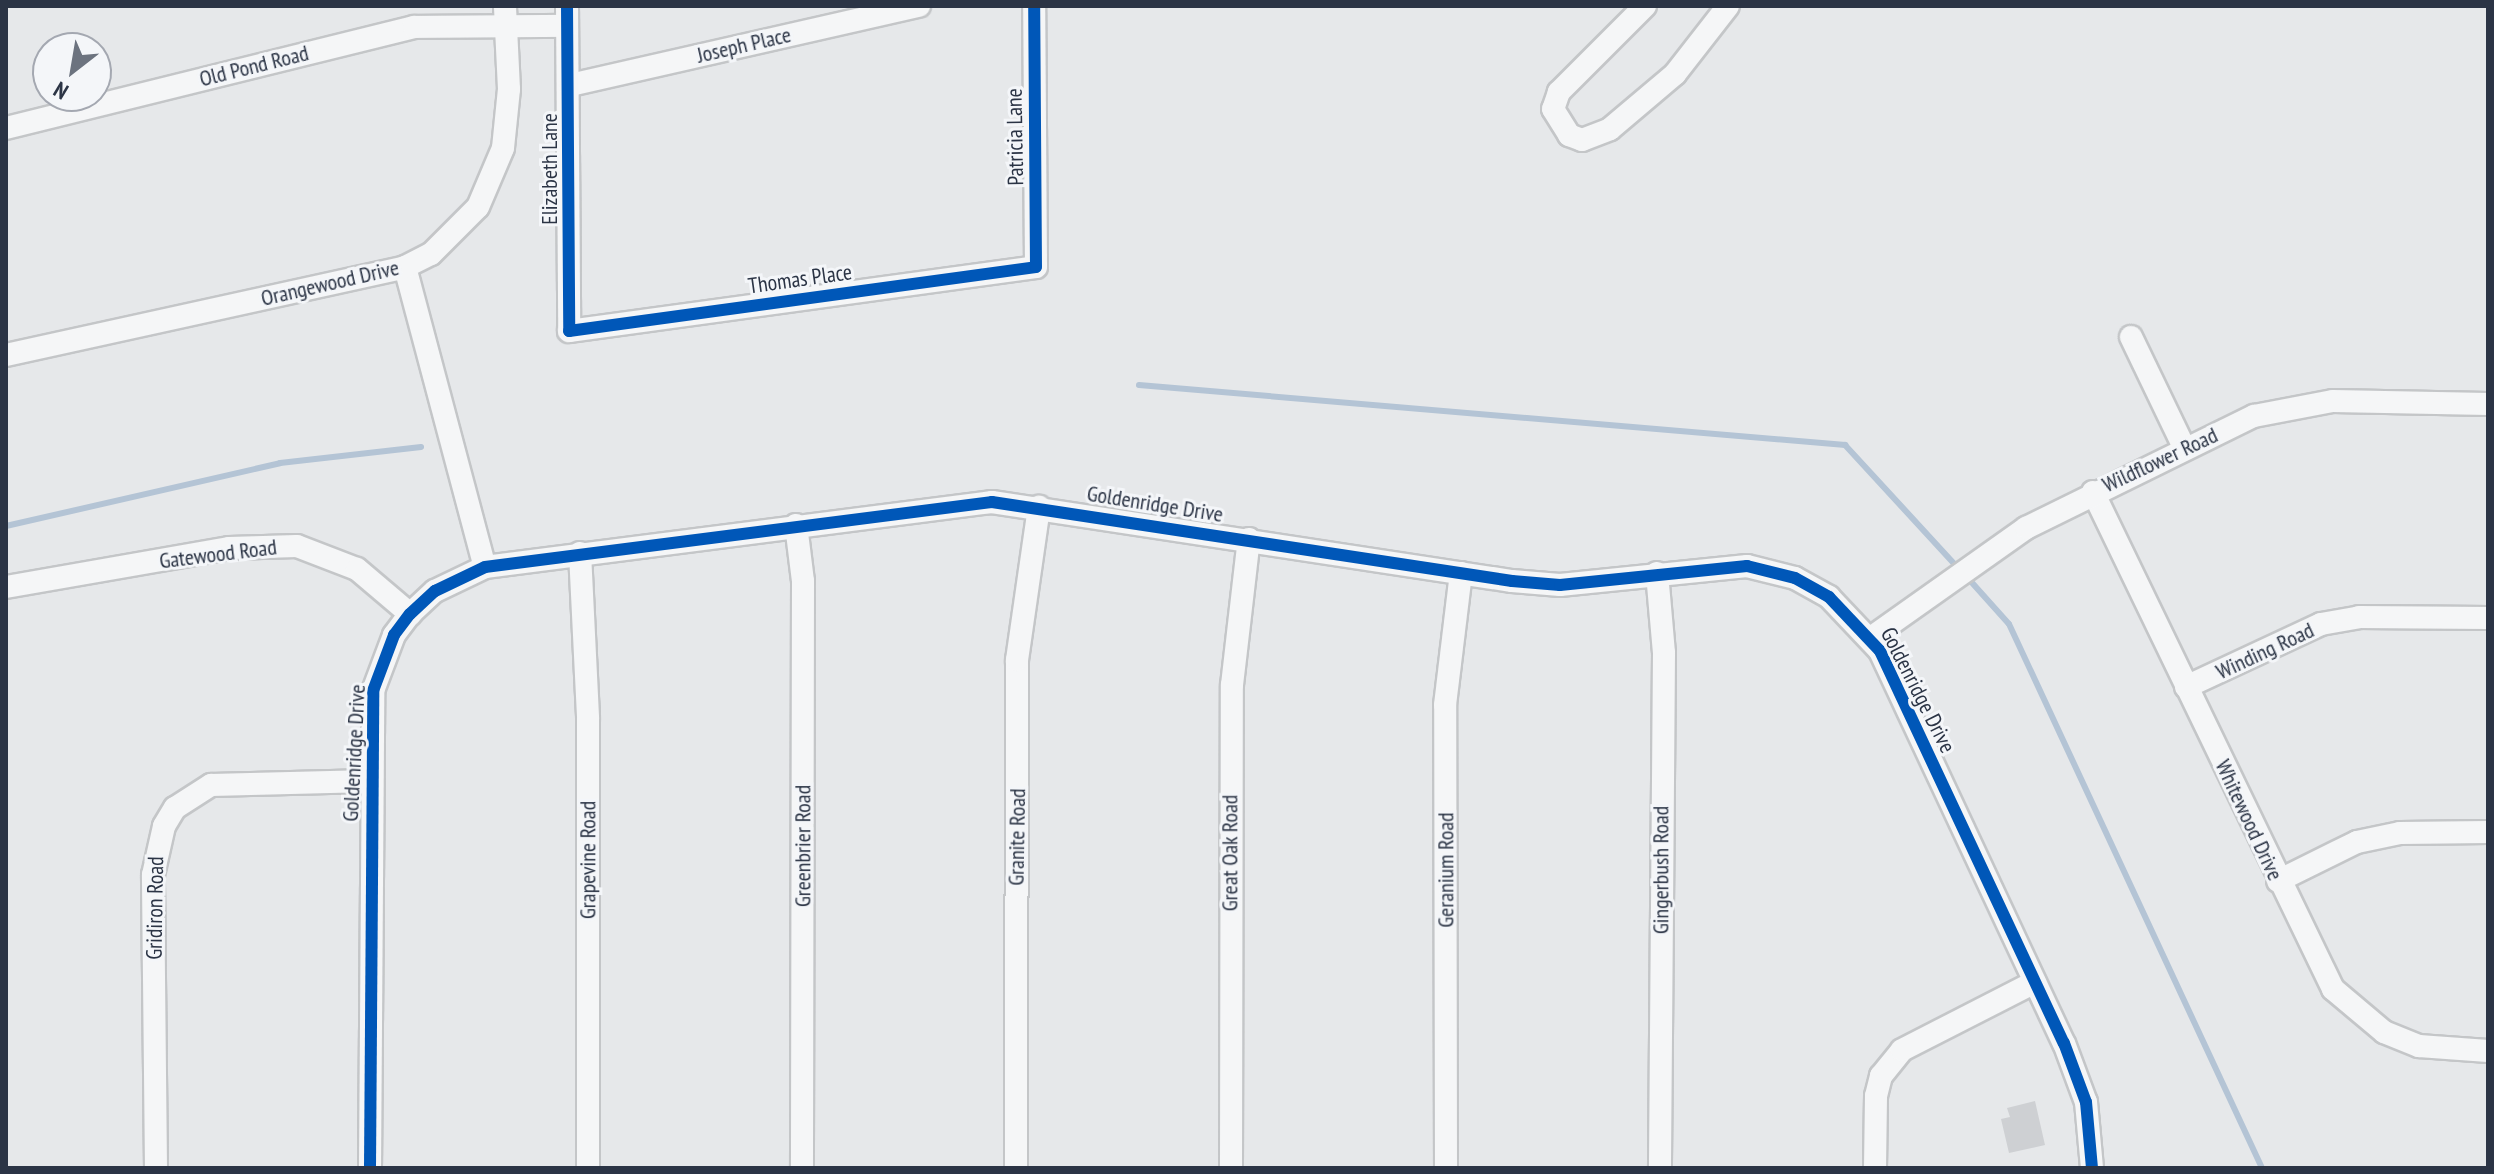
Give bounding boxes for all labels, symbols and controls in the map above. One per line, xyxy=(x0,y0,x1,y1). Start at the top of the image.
street label: Joseph Place xyxy=(694,21,794,69)
north arrow xyxy=(32,32,112,112)
street label: Old Pond Road xyxy=(197,40,311,92)
text: N xyxy=(48,76,73,106)
street label: Patricia Lane xyxy=(1001,88,1029,186)
street label: Elizabeth Lane xyxy=(537,113,563,225)
street label: Orangewood Drive xyxy=(258,254,402,312)
street label: Thomas Place xyxy=(746,259,854,299)
street label: Wildflower Road xyxy=(2098,422,2222,498)
street label: Goldenridge Drive xyxy=(1085,480,1225,528)
street label: Gatewood Road xyxy=(158,534,278,574)
street label: Winding Road xyxy=(2212,617,2318,685)
street label: Goldenridge Drive xyxy=(1875,623,1961,757)
street label: Goldenridge Drive xyxy=(337,684,371,822)
street label: Whitewood Drive xyxy=(2210,756,2288,884)
street label: Greenbrier Road xyxy=(790,785,816,907)
street label: Granite Road xyxy=(1003,788,1031,886)
street label: Great Oak Road xyxy=(1217,794,1243,912)
street label: Grapevine Road xyxy=(575,801,601,919)
street label: Gingerbush Road xyxy=(1648,806,1674,934)
street label: Geranium Road xyxy=(1433,812,1459,928)
street label: Gridiron Road xyxy=(141,856,169,960)

